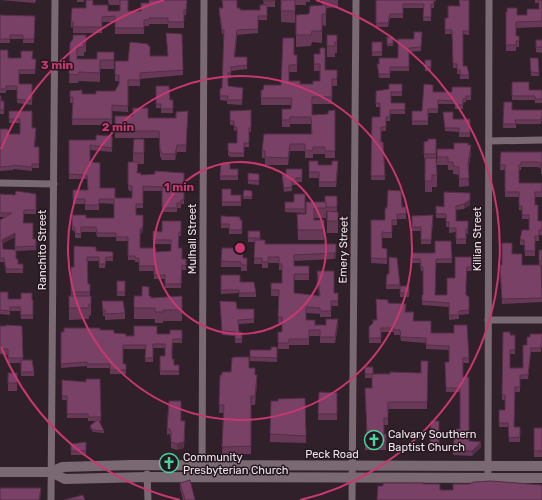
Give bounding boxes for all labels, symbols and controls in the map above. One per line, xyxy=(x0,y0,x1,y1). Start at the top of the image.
text: 3 min xyxy=(41,58,74,72)
text: 2 min xyxy=(102,120,135,134)
text: 1 min xyxy=(164,180,195,194)
street label: Mulhall Street xyxy=(186,203,199,274)
street label: Killian Street xyxy=(471,206,484,271)
street label: Ranchito Street xyxy=(36,209,49,290)
street label: Emery Street xyxy=(336,216,351,284)
centre of rings xyxy=(233,241,247,255)
place label: Calvary Southern Baptist Church xyxy=(388,428,476,454)
church icon: Calvary Southern Baptist Church xyxy=(363,429,385,451)
street label: Peck Road xyxy=(305,448,359,461)
place label: Community Presbyterian Church xyxy=(183,451,289,477)
church icon: Community Presbyterian Church xyxy=(158,452,180,474)

